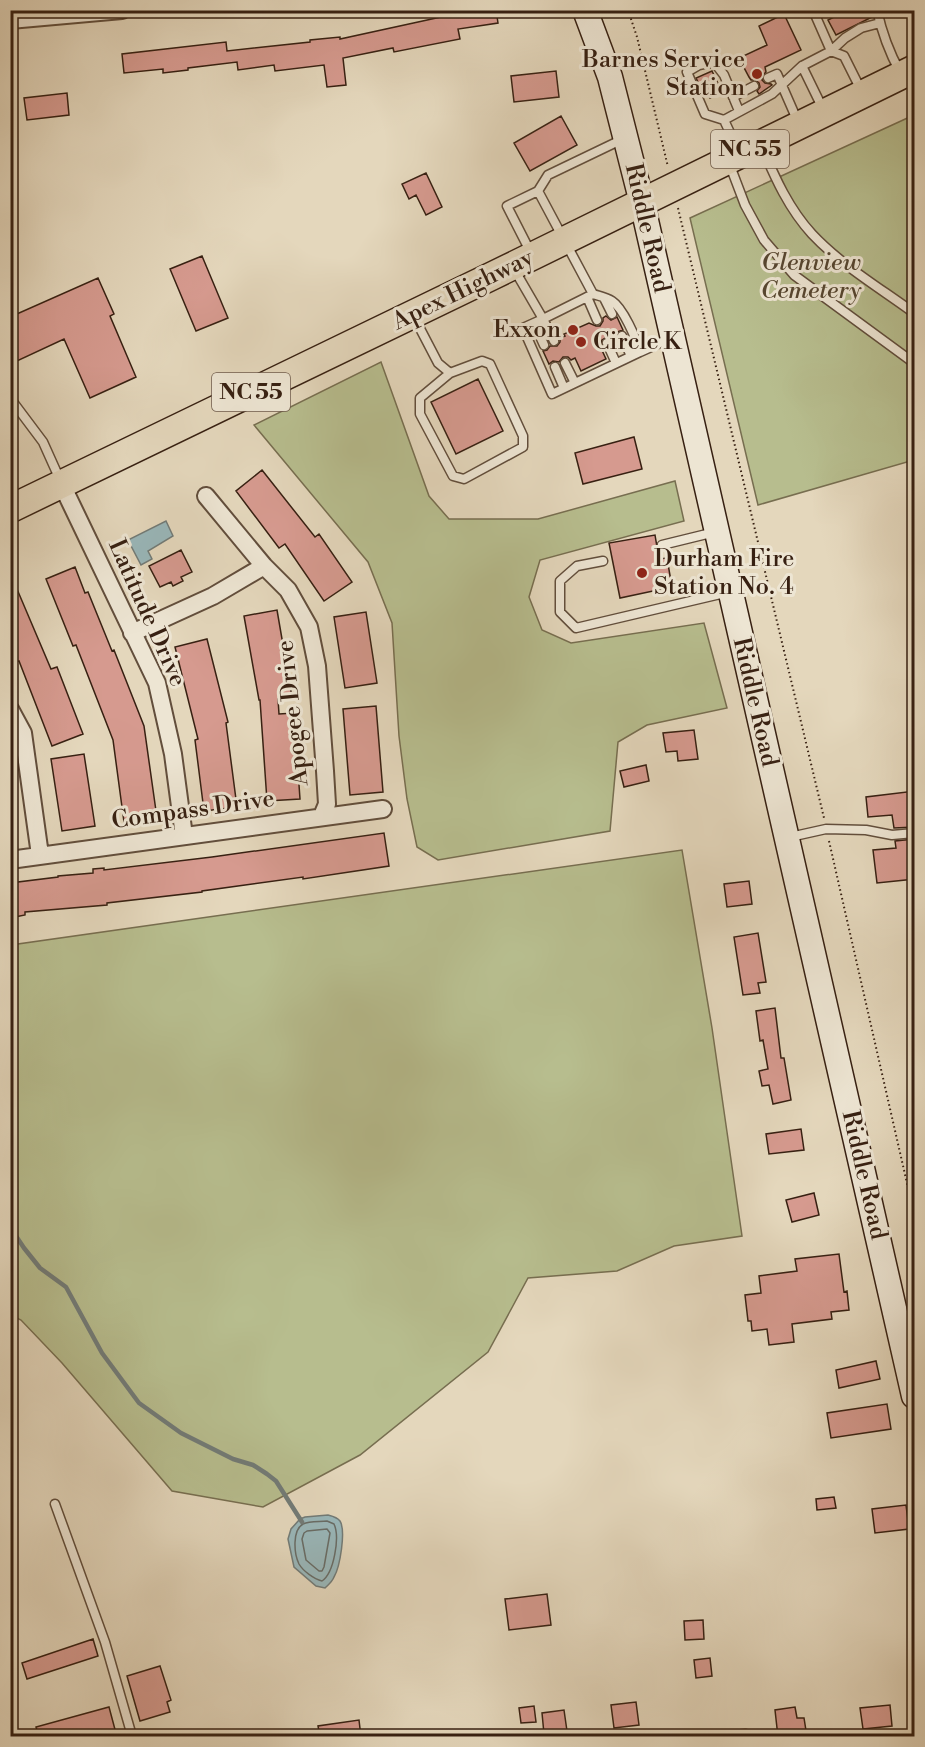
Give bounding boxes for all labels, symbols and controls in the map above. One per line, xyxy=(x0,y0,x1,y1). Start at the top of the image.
place label: Barnes Service Station xyxy=(581,45,745,103)
marker: Barnes Service Station xyxy=(750,67,764,81)
road number: NC 55 xyxy=(711,130,789,168)
street label: Riddle Road xyxy=(618,161,676,296)
street label: Apex Highway xyxy=(387,243,539,338)
park label: Glenview Cemetery xyxy=(761,248,862,306)
place label: Exxon xyxy=(493,315,561,345)
marker: Exxon xyxy=(566,323,580,337)
place label: Circle K xyxy=(593,327,683,357)
marker: Circle K xyxy=(574,335,588,349)
road number: NC 55 xyxy=(212,373,290,411)
street label: Latitude Drive xyxy=(101,535,193,691)
place label: Durham Fire Station No. 4 xyxy=(654,544,794,602)
marker: Durham Fire Station No. 4 xyxy=(635,566,649,580)
street label: Riddle Road xyxy=(726,635,784,770)
street label: Apogee Drive xyxy=(270,639,316,788)
street label: Compass Drive xyxy=(110,784,276,836)
street label: Riddle Road xyxy=(835,1108,893,1243)

